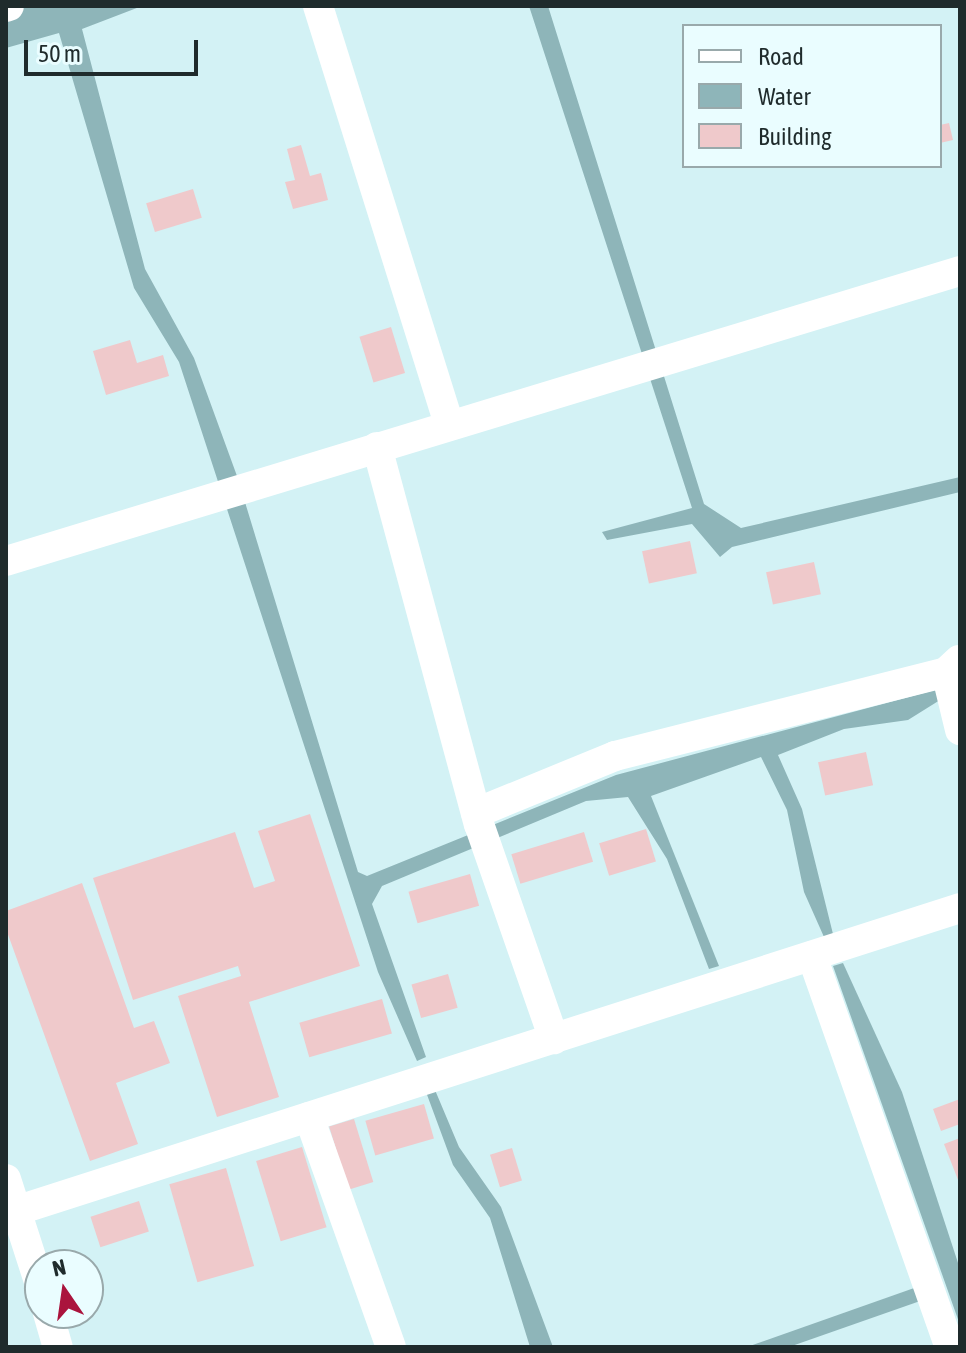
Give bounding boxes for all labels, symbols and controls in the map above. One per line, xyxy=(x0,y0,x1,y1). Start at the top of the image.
scale bar xyxy=(28,24,202,74)
legend xyxy=(682,24,942,168)
text: 50 m xyxy=(38,40,81,67)
text: Road xyxy=(758,43,804,70)
text: Water xyxy=(758,83,811,110)
text: Building xyxy=(758,123,831,150)
north arrow xyxy=(24,1249,104,1329)
text: N xyxy=(50,1253,68,1282)

